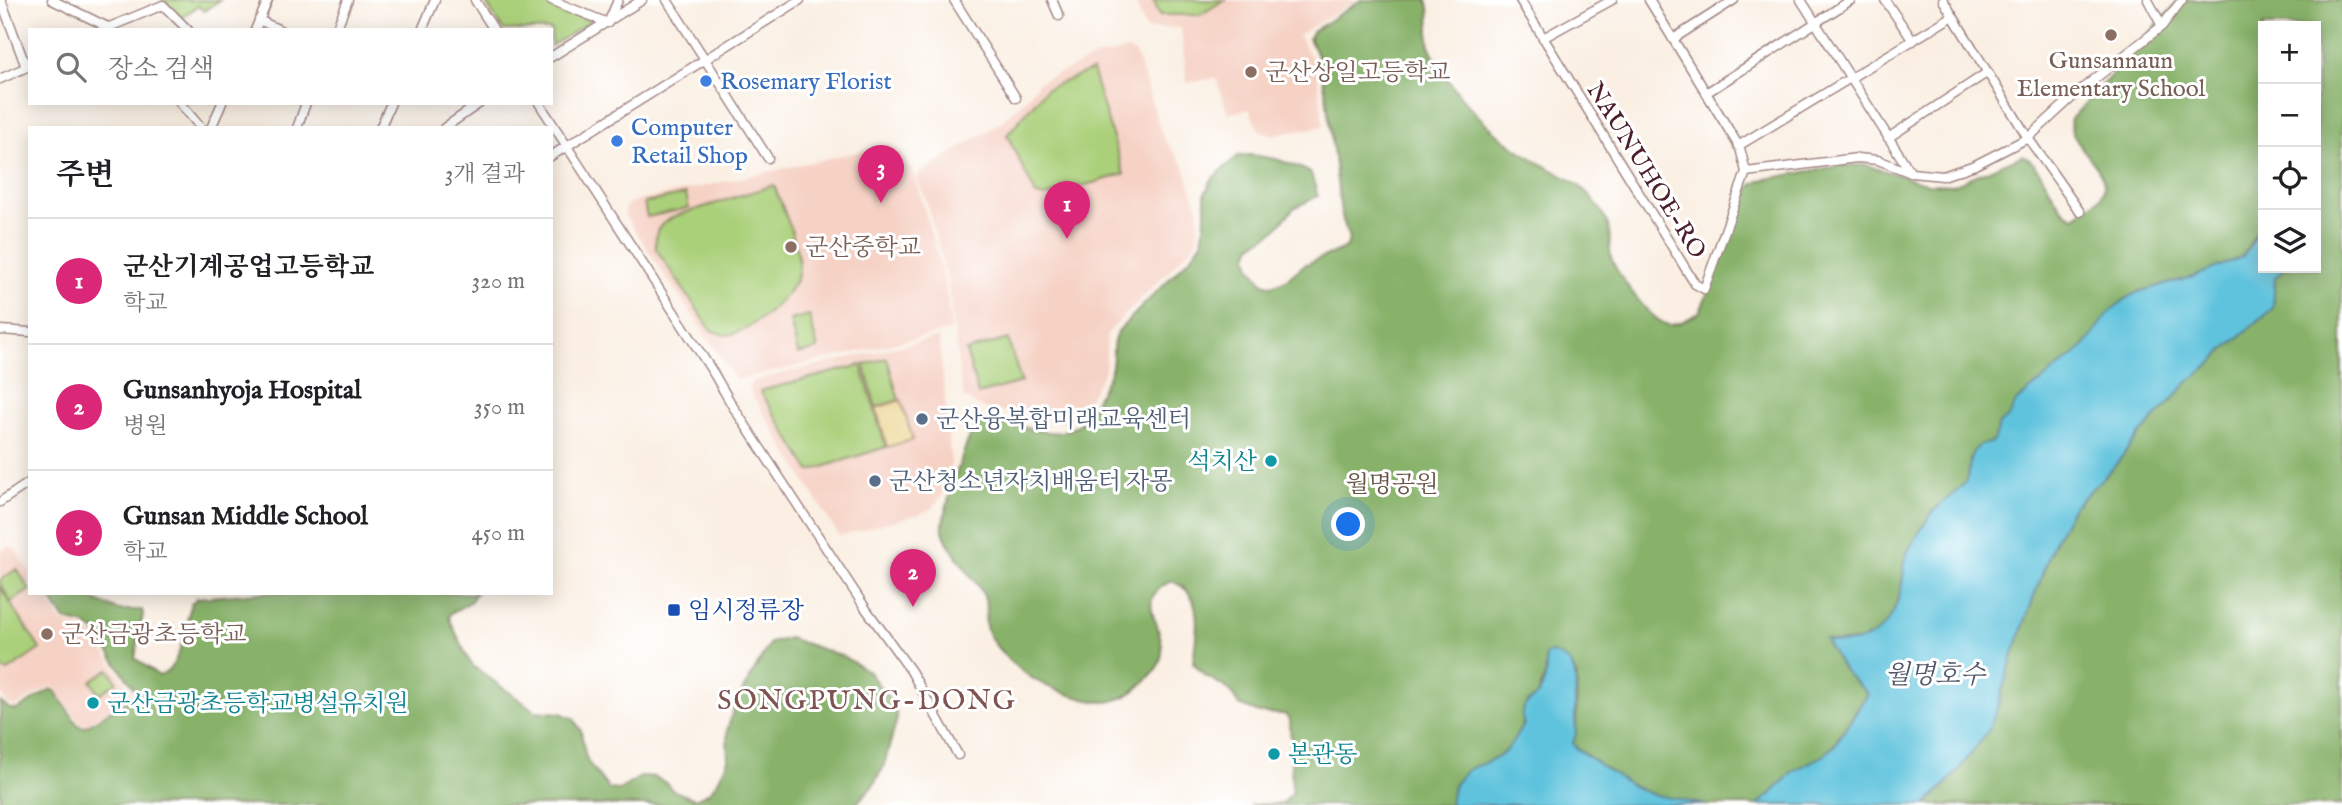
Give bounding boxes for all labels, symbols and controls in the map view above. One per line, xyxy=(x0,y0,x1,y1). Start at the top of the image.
map controls xyxy=(2258,21,2321,273)
button: + xyxy=(2258,21,2321,84)
marker: Gunsannaun Elementary School xyxy=(2103,27,2119,43)
search box xyxy=(28,28,553,105)
place label: Gunsannaun Elementary School xyxy=(2017,46,2206,105)
icon: search xyxy=(52,48,90,86)
text: 장소 검색 xyxy=(108,53,214,86)
place label: 군산상일고등학교 xyxy=(1265,58,1450,89)
marker: 군산상일고등학교 xyxy=(1243,64,1259,80)
place label: Rosemary Florist xyxy=(720,67,892,98)
marker: Rosemary Florist xyxy=(698,73,714,89)
street label: NAUNUHOE-RO xyxy=(1579,77,1712,265)
button: − xyxy=(2258,84,2321,147)
place label: Computer Retail Shop xyxy=(631,113,748,172)
marker: Computer Retail Shop xyxy=(609,133,625,149)
pin: 3 xyxy=(858,145,904,203)
button: locate xyxy=(2258,147,2321,210)
text: 주변 xyxy=(56,157,114,195)
text: 3개 결과 xyxy=(445,160,525,189)
pin: 1 xyxy=(1044,181,1090,239)
button: layers xyxy=(2258,210,2321,273)
place label: 군산중학교 xyxy=(805,233,921,264)
marker: 군산중학교 xyxy=(783,239,799,255)
text: 군산기계공업고등학교 xyxy=(123,251,374,284)
text: 1 xyxy=(75,267,83,296)
text: 320 m xyxy=(472,267,525,296)
text: 학교 xyxy=(123,289,167,318)
text: Gunsanhyoja Hospital xyxy=(123,374,361,407)
text: 2 xyxy=(74,393,84,422)
text: 350 m xyxy=(474,393,525,422)
place label: 군산융복합미래교육센터 xyxy=(936,405,1191,436)
marker: 군산융복합미래교육센터 xyxy=(914,411,930,427)
text: 병원 xyxy=(123,412,167,441)
place label: 석치산 xyxy=(1187,447,1258,478)
marker: 석치산 xyxy=(1263,453,1279,469)
place label: 군산청소년자치배움터 자몽 xyxy=(889,467,1172,498)
park label: 월명공원 xyxy=(1346,470,1438,501)
marker: 군산청소년자치배움터 자몽 xyxy=(867,473,883,489)
text: Gunsan Middle School xyxy=(123,500,368,533)
your location xyxy=(1331,507,1365,541)
text: 3 xyxy=(75,519,83,548)
text: 450 m xyxy=(471,519,525,548)
text: 학교 xyxy=(123,538,167,567)
pin: 2 xyxy=(890,549,936,607)
place label: 임시정류장 xyxy=(688,596,805,627)
marker: 임시정류장 xyxy=(666,602,682,618)
place label: 군산금광초등학교 xyxy=(61,620,246,651)
marker: 군산금광초등학교 xyxy=(39,626,55,642)
water label: 월명호수 xyxy=(1885,659,1987,692)
district label: SONGPUNG-DONG xyxy=(717,684,1017,719)
place label: 군산금광초등학교병설유치원 xyxy=(107,689,408,720)
marker: 군산금광초등학교병설유치원 xyxy=(85,695,101,711)
place label: 본관동 xyxy=(1288,740,1358,771)
marker: 본관동 xyxy=(1266,746,1282,762)

